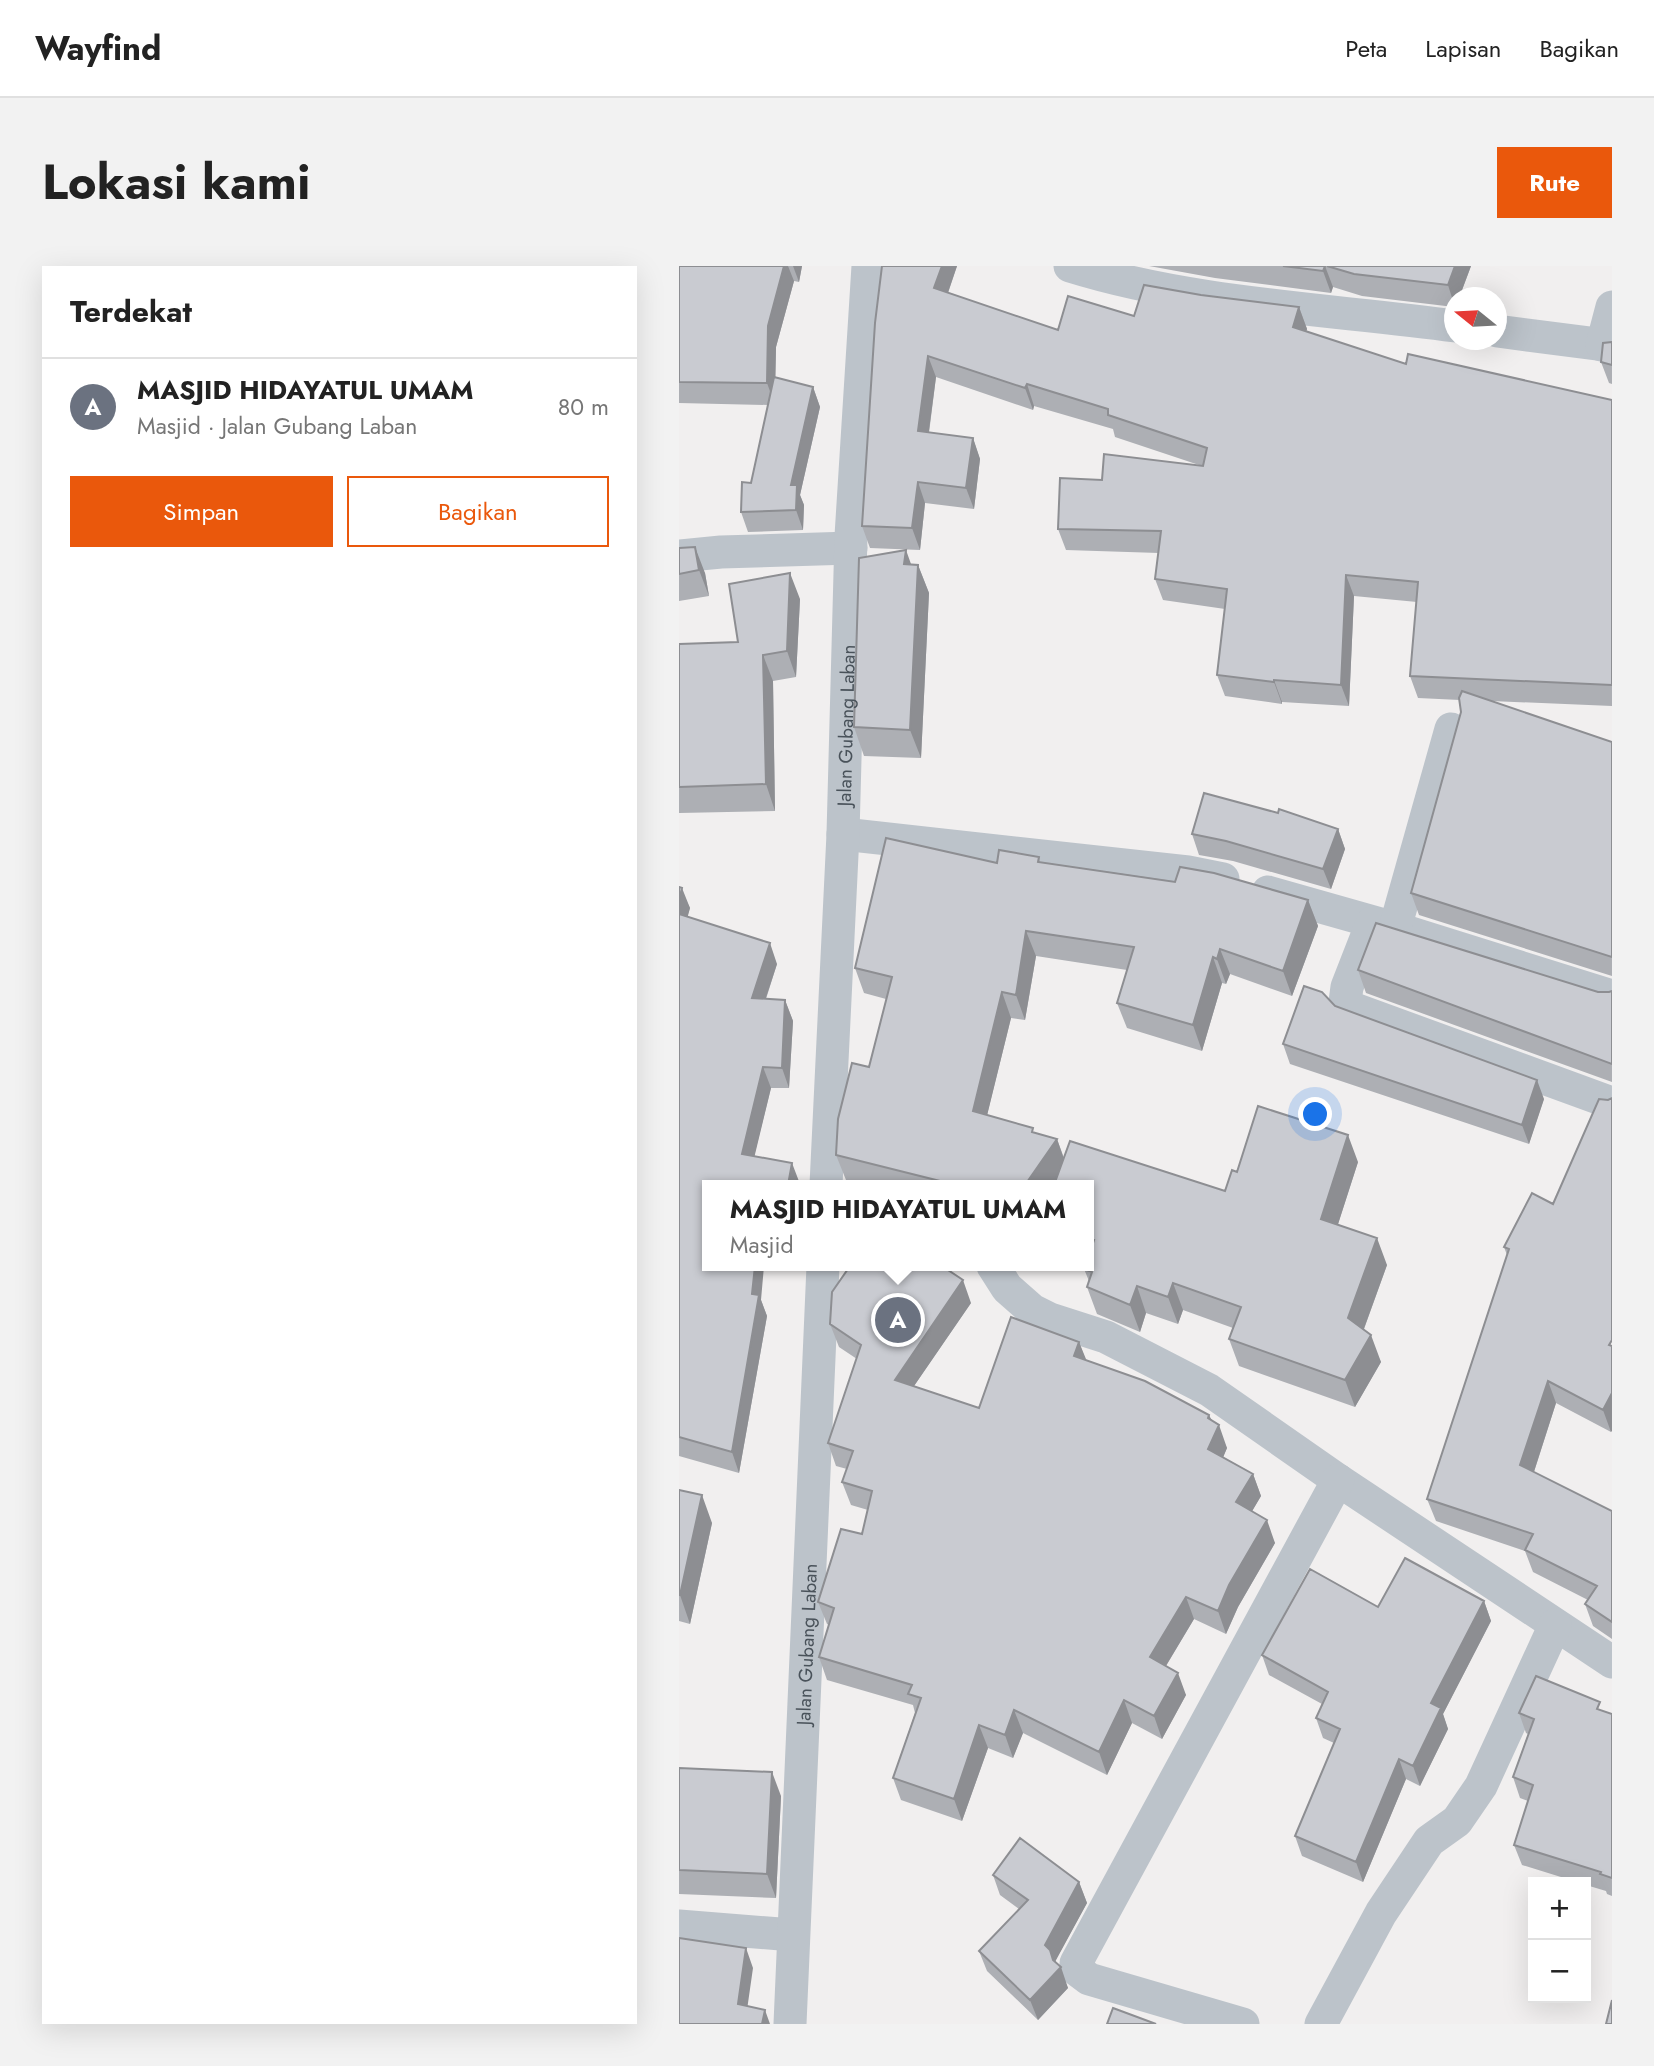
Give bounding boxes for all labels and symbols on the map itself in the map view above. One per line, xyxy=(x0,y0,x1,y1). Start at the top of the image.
north arrow xyxy=(1444,287,1507,350)
street label: Jalan Gubang Laban xyxy=(830,644,862,810)
your location xyxy=(1298,1097,1332,1131)
pin: A xyxy=(875,1294,921,1346)
street label: Jalan Gubang Laban xyxy=(789,1563,824,1729)

